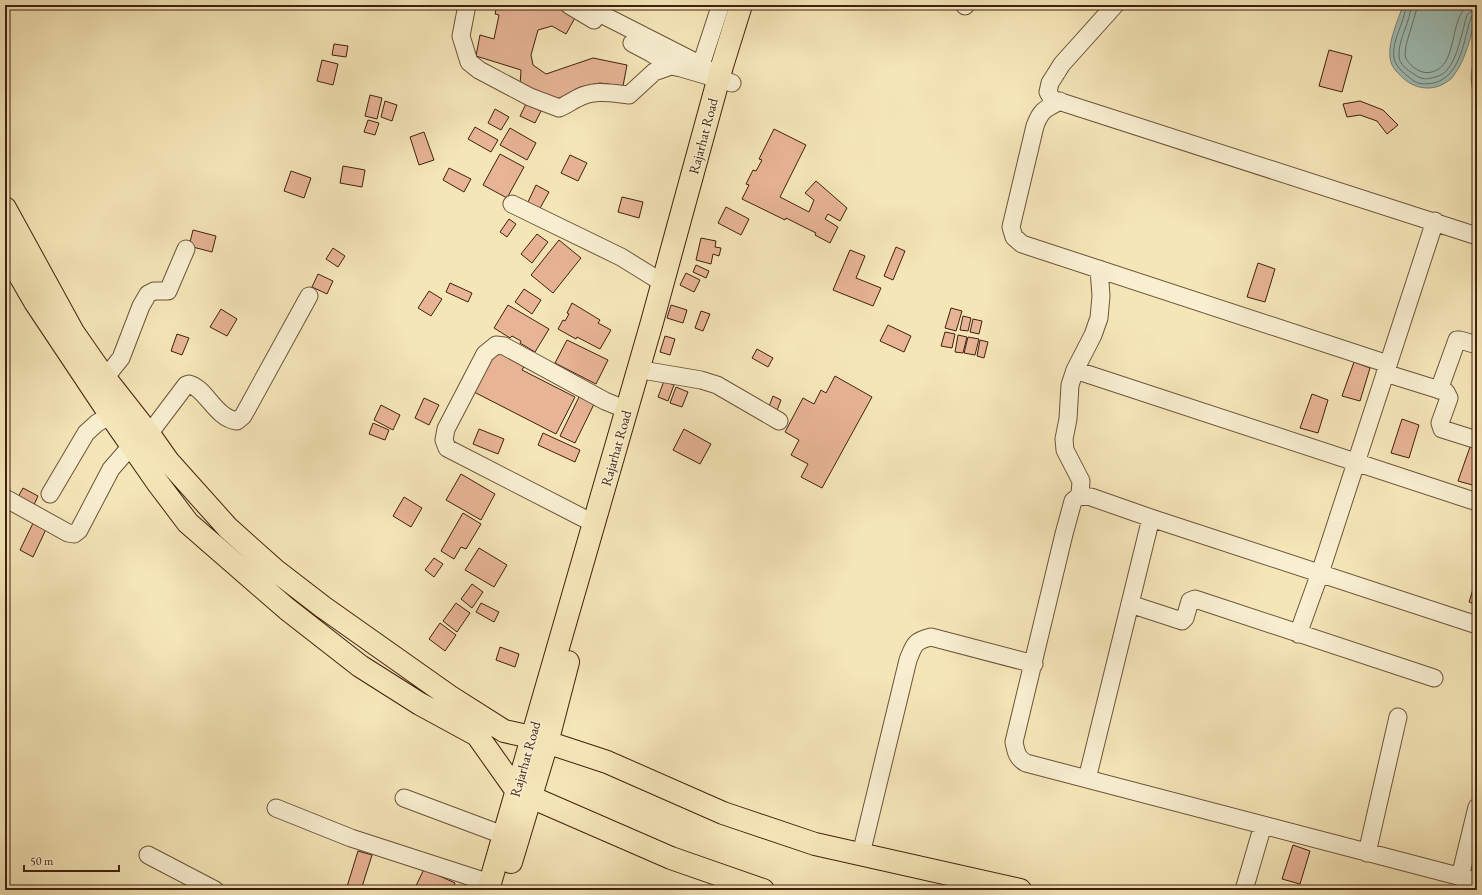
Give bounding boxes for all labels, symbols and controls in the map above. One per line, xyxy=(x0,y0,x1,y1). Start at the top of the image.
street label: Rajarhat Road xyxy=(684,95,722,176)
street label: Rajarhat Road xyxy=(597,407,636,488)
street label: Rajarhat Road xyxy=(506,718,545,799)
scale bar xyxy=(24,847,119,873)
text: 50 m xyxy=(30,853,54,869)

